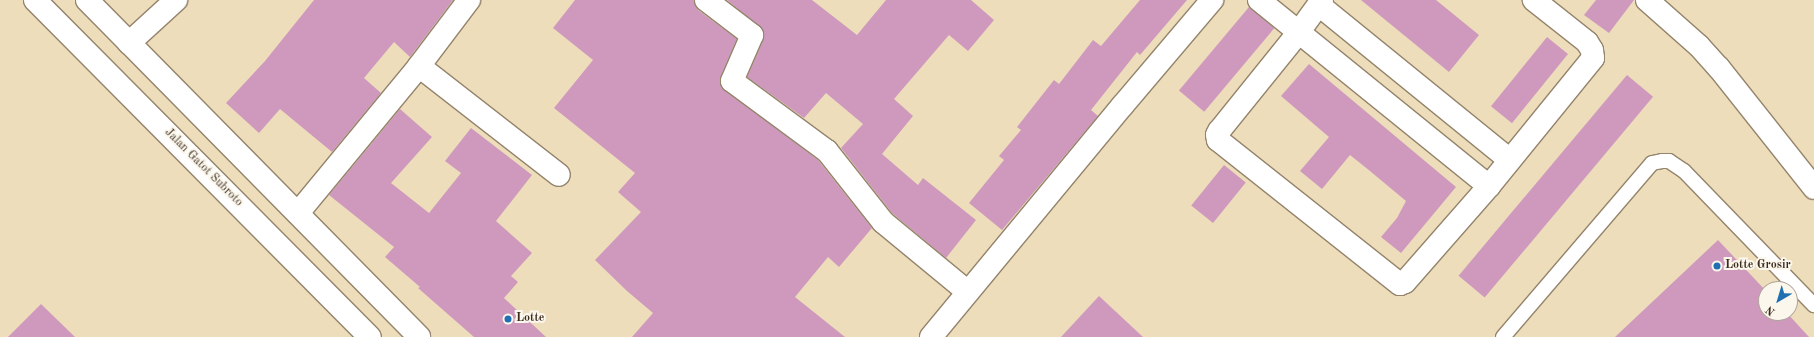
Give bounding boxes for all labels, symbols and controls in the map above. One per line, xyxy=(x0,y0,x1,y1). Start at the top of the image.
street label: Jalan Gatot Subroto xyxy=(161,126,245,210)
place label: Lotte Grosir xyxy=(1725,259,1791,273)
marker: Lotte Grosir xyxy=(1712,261,1722,271)
north arrow xyxy=(1758,281,1798,321)
text: N xyxy=(1764,303,1778,317)
place label: Lotte xyxy=(516,312,544,326)
marker: Lotte xyxy=(503,314,513,324)

